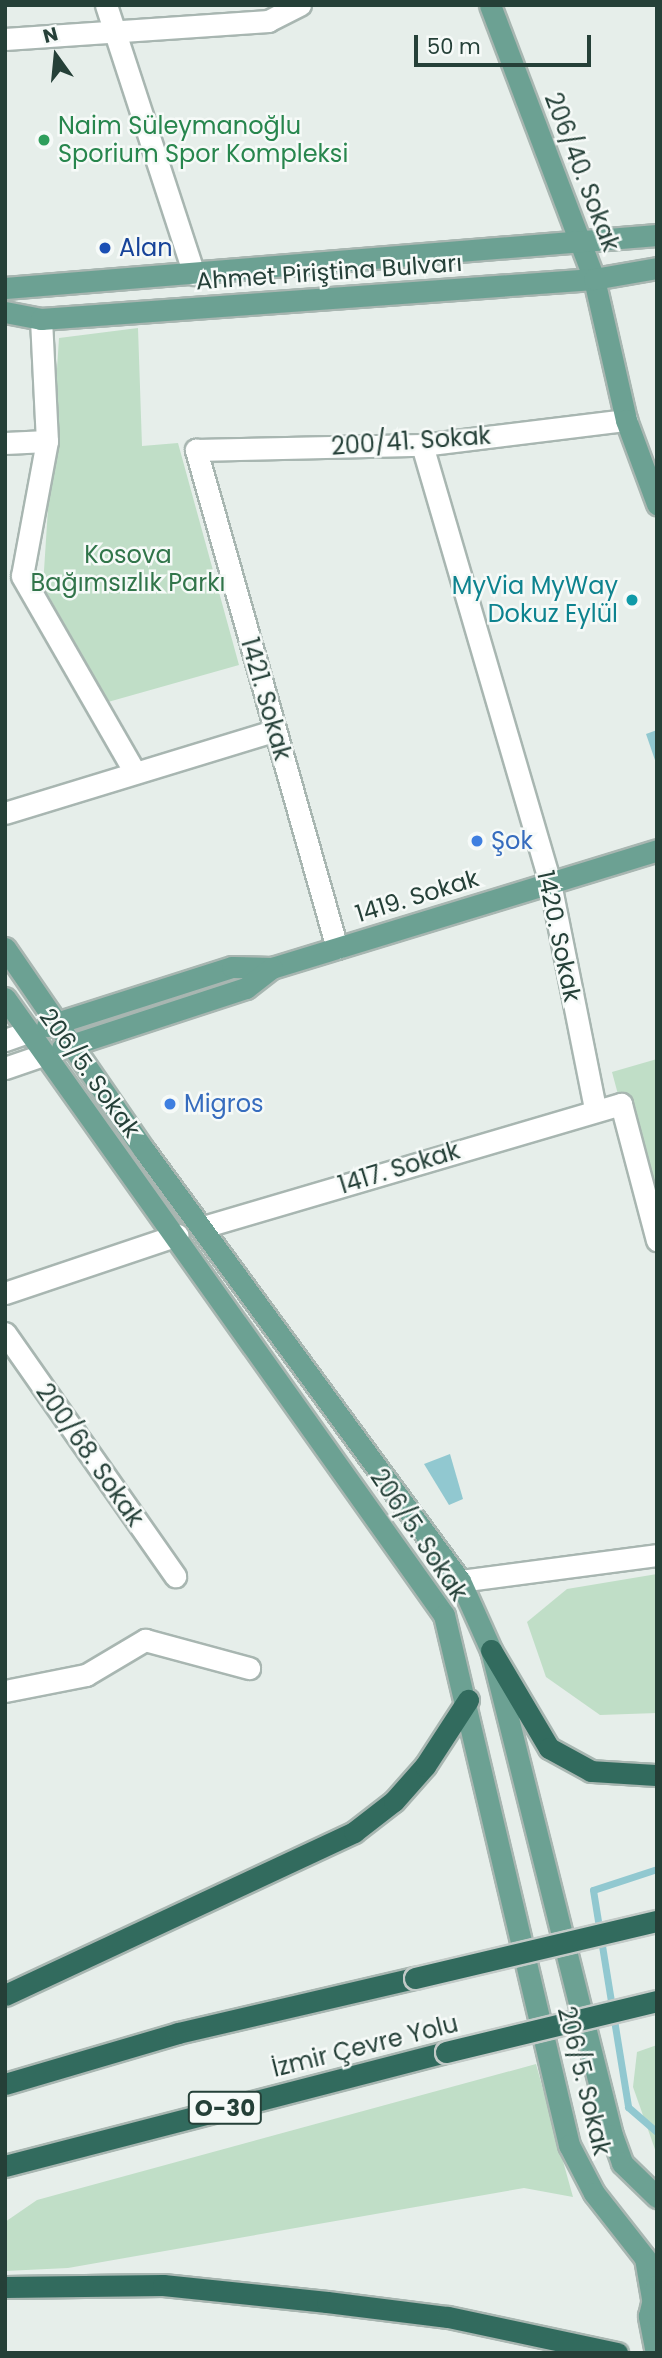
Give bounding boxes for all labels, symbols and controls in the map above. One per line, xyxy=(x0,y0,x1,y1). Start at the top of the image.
text: N xyxy=(40,20,61,50)
north arrow xyxy=(21,21,91,91)
scale bar xyxy=(417,21,594,65)
text: 50 m xyxy=(427,32,481,61)
street label: 206/40. Sokak xyxy=(539,89,625,255)
place label: Naim Süleymanoğlu Sporium Spor Kompleksi xyxy=(58,112,348,168)
marker: Naim Süleymanoğlu Sporium Spor Kompleksi xyxy=(36,132,52,148)
place label: Alan xyxy=(119,234,173,262)
marker: Alan xyxy=(97,240,113,256)
street label: Ahmet Piriştina Bulvarı xyxy=(195,248,463,296)
street label: 200/41. Sokak xyxy=(330,421,492,461)
park label: Kosova Bağımsızlık Parkı xyxy=(30,541,226,597)
place label: MyVia MyWay Dokuz Eylül xyxy=(452,572,618,628)
marker: MyVia MyWay Dokuz Eylül xyxy=(624,592,640,608)
street label: 1421. Sokak xyxy=(235,634,297,764)
place label: Şok xyxy=(491,827,533,855)
marker: Şok xyxy=(469,833,485,849)
street label: 1419. Sokak xyxy=(352,864,482,928)
street label: 1420. Sokak xyxy=(531,868,587,1004)
street label: 206/5. Sokak xyxy=(34,1003,146,1143)
place label: Migros xyxy=(184,1090,264,1118)
marker: Migros xyxy=(162,1096,178,1112)
street label: 1417. Sokak xyxy=(335,1136,463,1200)
street label: 200/68. Sokak xyxy=(30,1378,150,1532)
street label: 206/5. Sokak xyxy=(364,1464,474,1606)
street label: 206/5. Sokak xyxy=(552,2004,616,2158)
street label: İzmir Çevre Yolu xyxy=(269,2009,461,2083)
road number: O-30 xyxy=(187,2088,264,2128)

